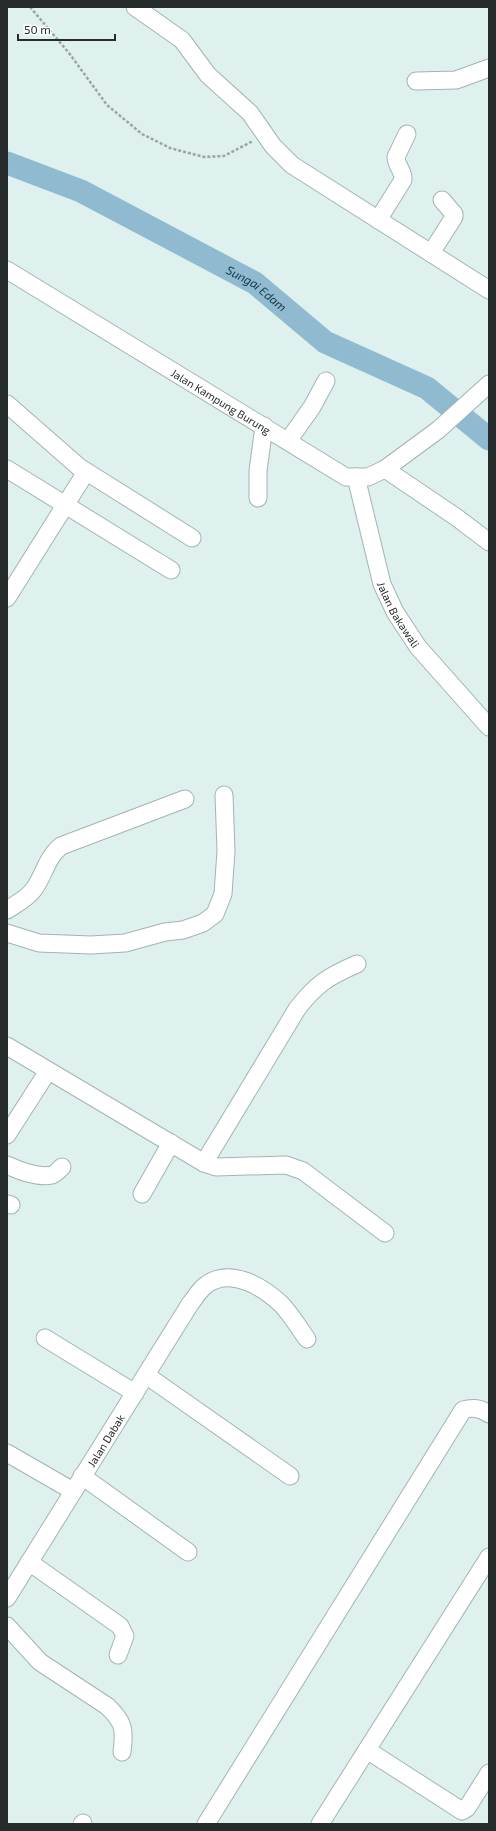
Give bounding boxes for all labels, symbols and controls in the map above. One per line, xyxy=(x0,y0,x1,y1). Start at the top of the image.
scale bar xyxy=(18,16,115,42)
text: 50 m xyxy=(24,22,51,36)
water label: Sungai Edam xyxy=(224,262,290,314)
street label: Jalan Kampung Burung xyxy=(169,365,273,436)
street label: Jalan Bakawali xyxy=(375,581,423,650)
street label: Jalan Dabak xyxy=(84,1411,127,1469)

